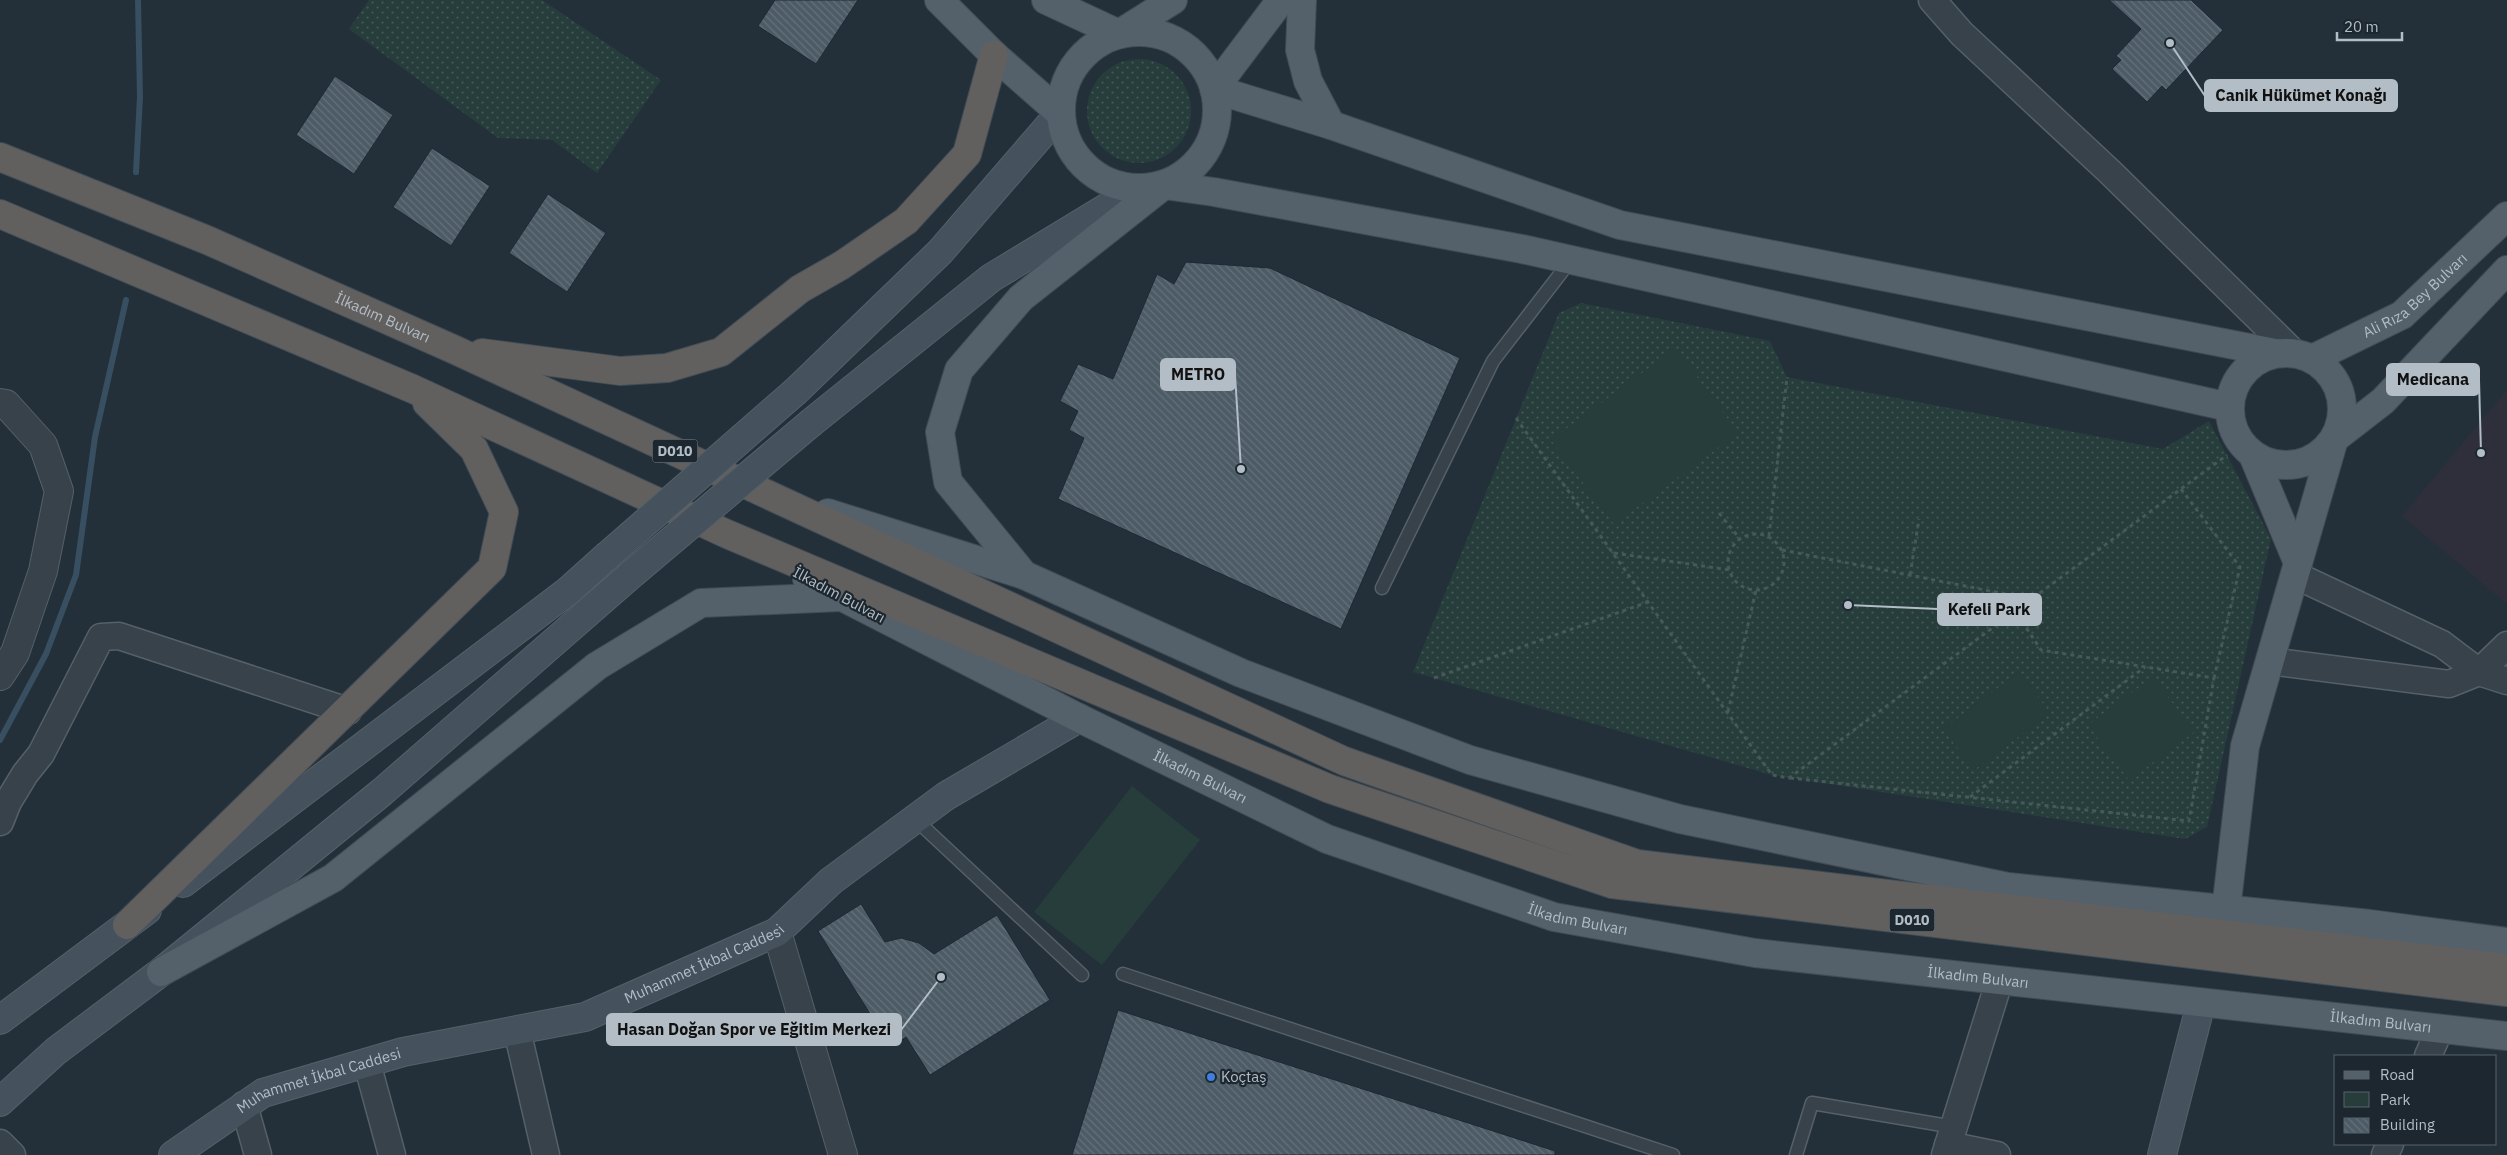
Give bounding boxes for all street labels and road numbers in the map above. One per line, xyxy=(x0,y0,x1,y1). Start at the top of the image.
street label: Ali Rıza Bey Bulvarı xyxy=(2359,249,2471,342)
street label: İlkadım Bulvarı xyxy=(332,288,433,347)
road number: D010 xyxy=(652,440,698,462)
street label: İlkadım Bulvarı xyxy=(790,562,889,627)
street label: İlkadım Bulvarı xyxy=(1150,746,1250,807)
street label: İlkadım Bulvarı xyxy=(1525,899,1629,939)
road number: D010 xyxy=(1890,908,1934,932)
street label: Muhammet İkbal Caddesi xyxy=(621,920,788,1007)
street label: İlkadım Bulvarı xyxy=(1926,962,2030,992)
street label: İlkadım Bulvarı xyxy=(2329,1007,2432,1037)
street label: Muhammet İkbal Caddesi xyxy=(233,1043,403,1117)

